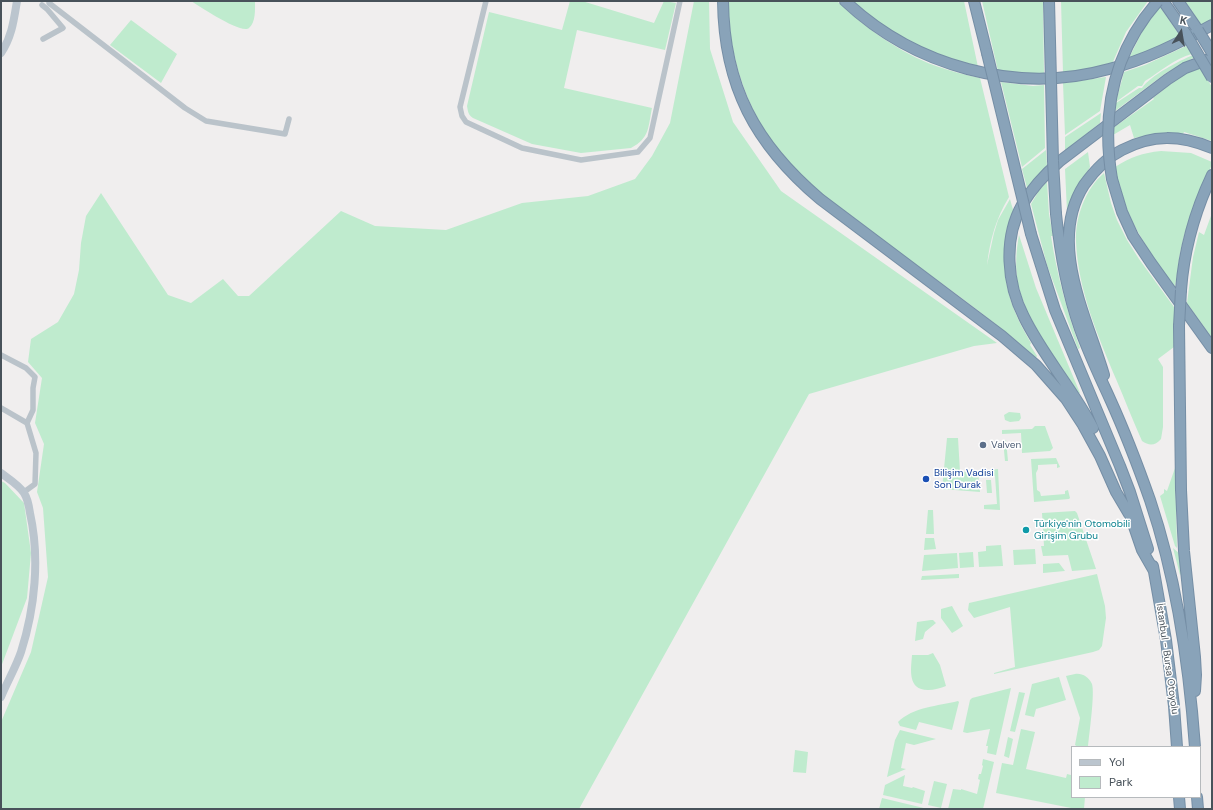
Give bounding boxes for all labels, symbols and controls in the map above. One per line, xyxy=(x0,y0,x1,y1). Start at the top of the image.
north arrow xyxy=(1161,12,1201,52)
text: K xyxy=(1179,13,1188,28)
place label: Valven xyxy=(991,439,1021,451)
marker: Valven xyxy=(978,440,988,450)
place label: Bilişim Vadisi Son Durak xyxy=(934,467,994,490)
marker: Bilişim Vadisi Son Durak xyxy=(921,474,931,484)
place label: Türkiye'nin Otomobili Girişim Grubu xyxy=(1034,518,1130,542)
marker: Türkiye'nin Otomobili Girişim Grubu xyxy=(1021,525,1031,535)
street label: İstanbul - Bursa Otoyolu xyxy=(1153,603,1181,715)
legend xyxy=(1071,746,1201,798)
text: Yol xyxy=(1109,754,1125,770)
text: Park xyxy=(1109,774,1133,790)

